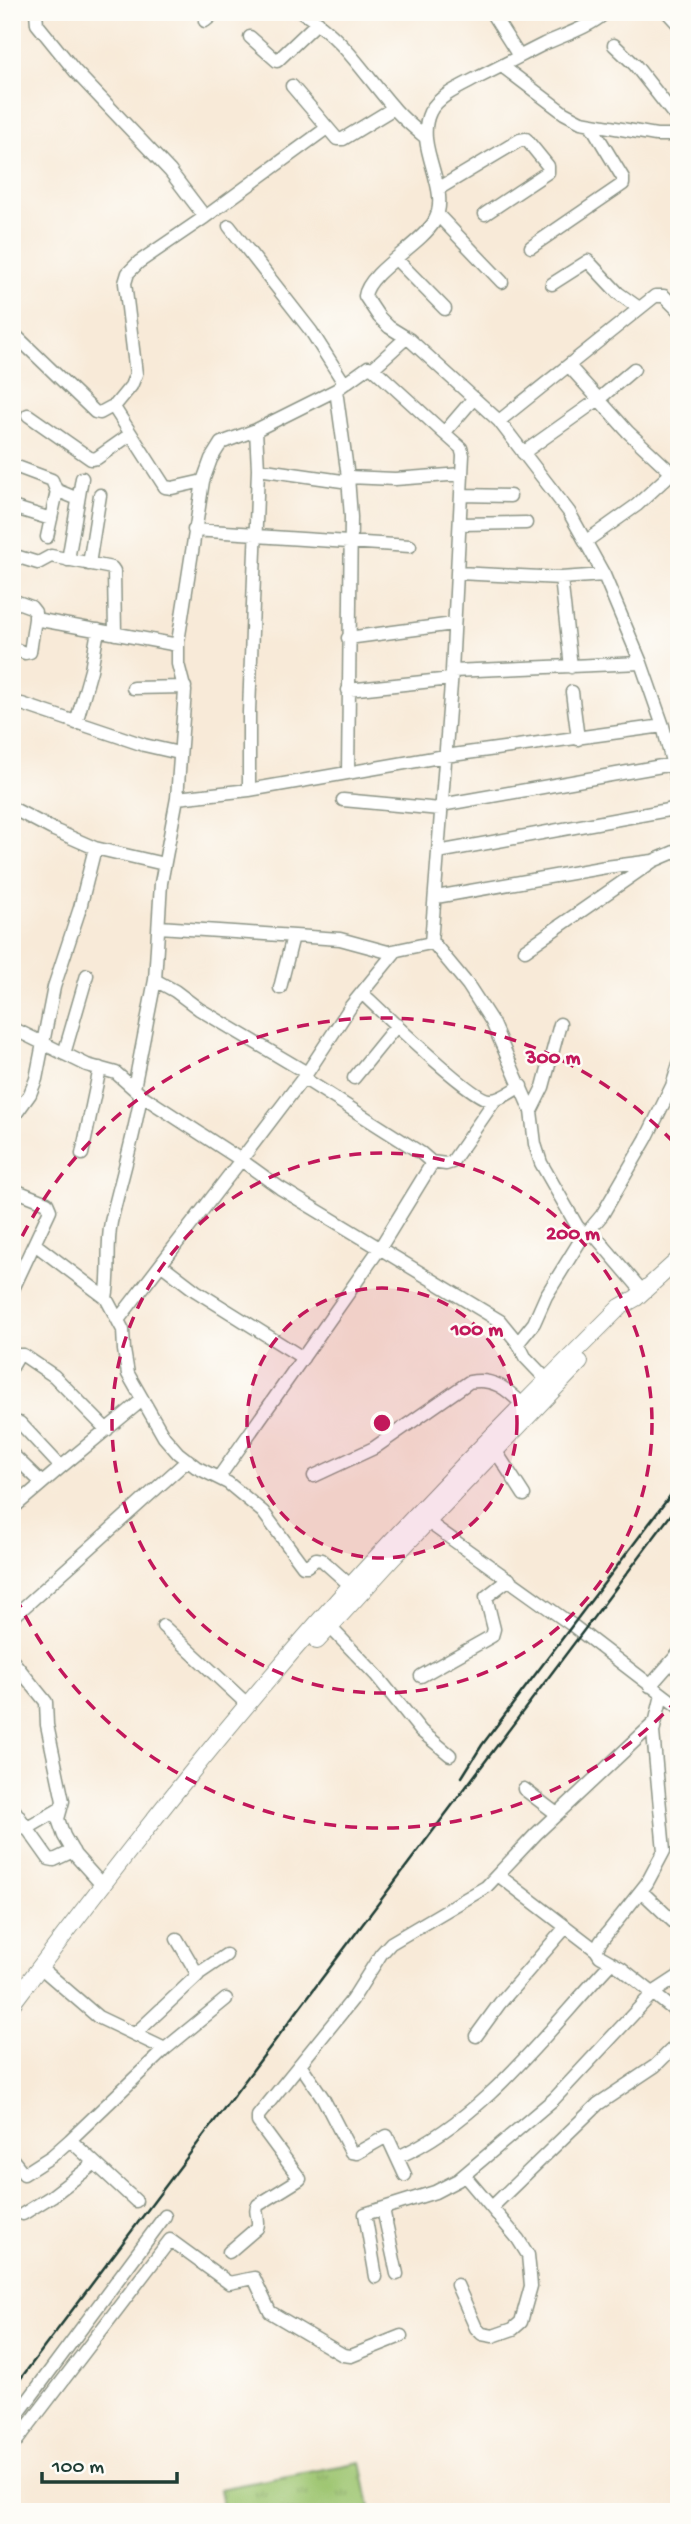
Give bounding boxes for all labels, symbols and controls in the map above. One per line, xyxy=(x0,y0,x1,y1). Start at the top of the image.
text: 300 m xyxy=(525,1047,580,1072)
text: 200 m xyxy=(546,1223,600,1248)
text: 100 m xyxy=(450,1319,503,1344)
centre of rings xyxy=(370,1411,394,1435)
scale bar xyxy=(42,2440,177,2484)
text: 100 m xyxy=(51,2456,104,2481)

